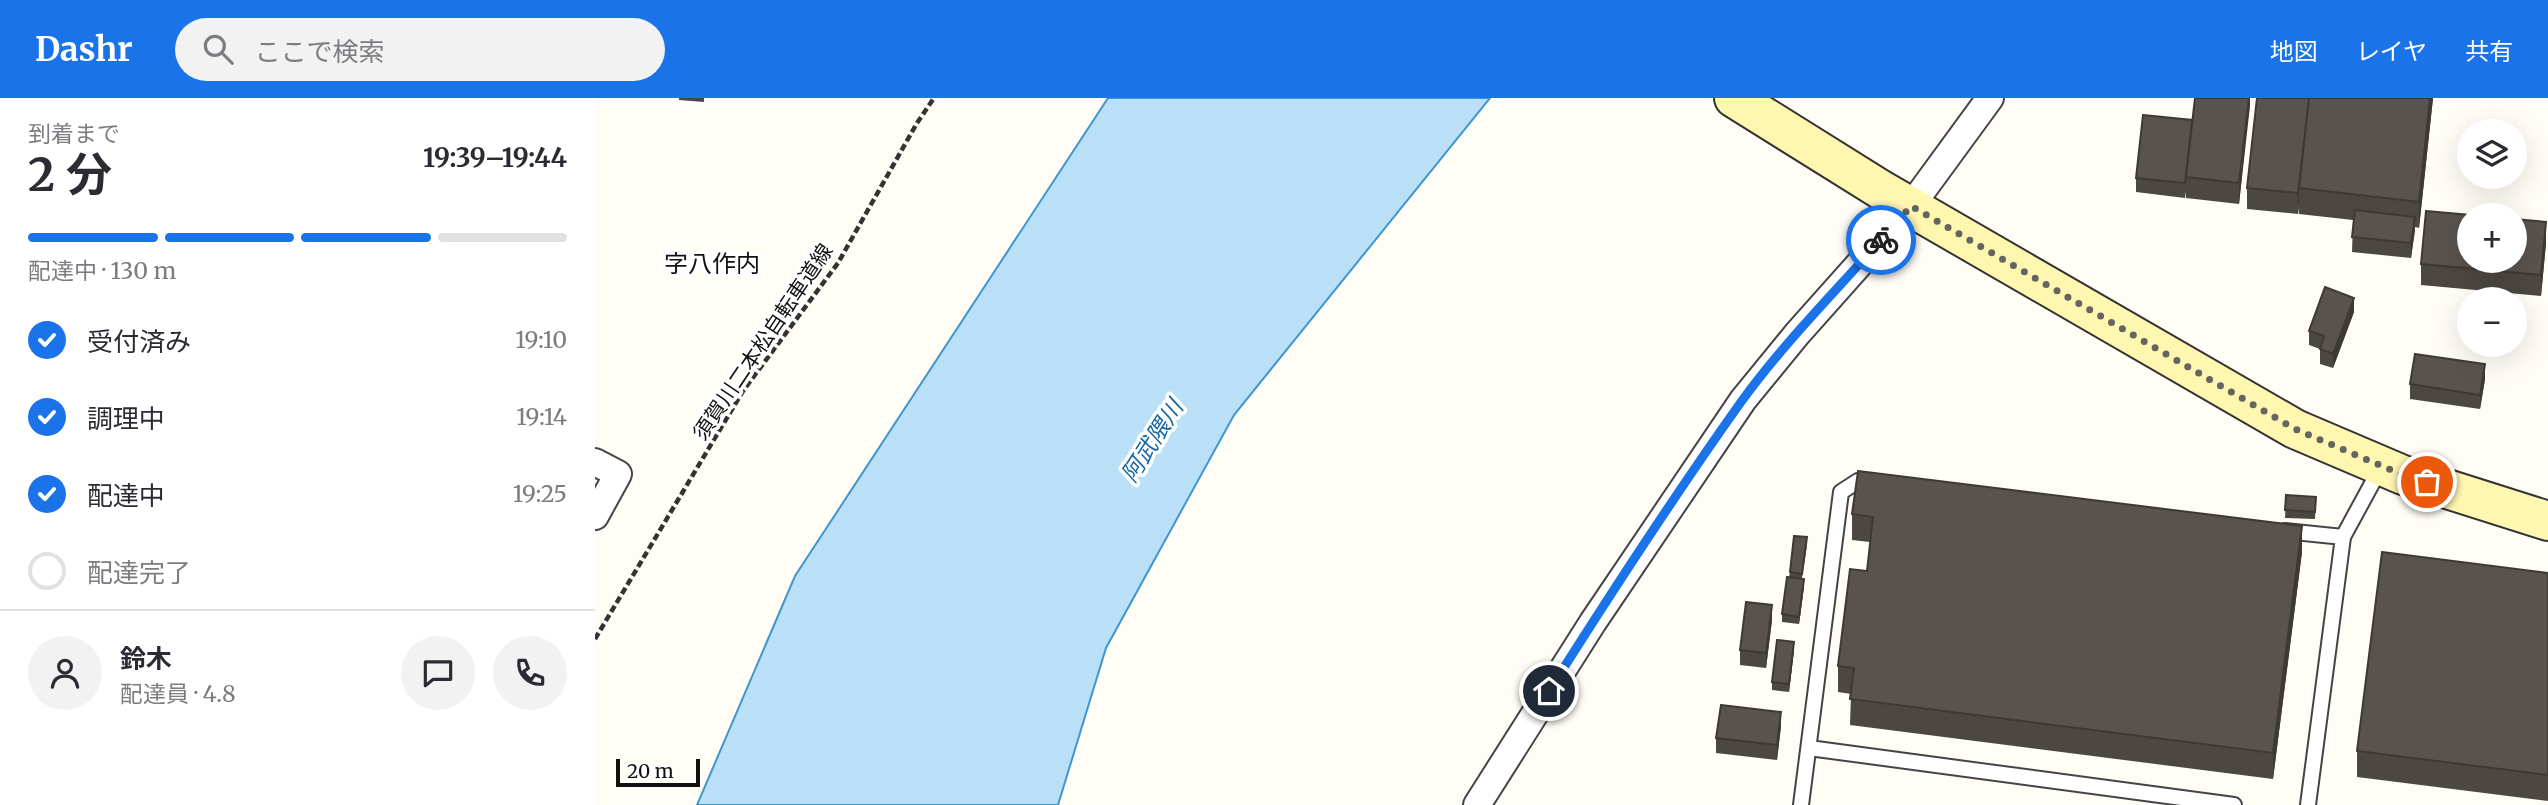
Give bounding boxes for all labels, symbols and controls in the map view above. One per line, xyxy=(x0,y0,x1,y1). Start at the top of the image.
search box xyxy=(175,18,665,81)
text: Dashr xyxy=(35,29,133,70)
icon: search xyxy=(199,30,237,68)
text: ここで検索 xyxy=(255,35,385,68)
text: 地図 xyxy=(2270,36,2318,67)
text: レイヤ xyxy=(2356,36,2427,67)
text: 共有 xyxy=(2465,36,2513,67)
text: 到着まで xyxy=(28,119,120,148)
map controls xyxy=(2457,119,2527,357)
button: layers xyxy=(2457,119,2527,189)
text: 19:39–19:44 xyxy=(423,141,567,174)
text: 2 分 xyxy=(28,146,112,204)
button: + xyxy=(2457,203,2527,273)
courier xyxy=(1846,205,1916,275)
icon: bike xyxy=(1862,221,1900,259)
street label: 須賀川二本松自転車道線 xyxy=(687,238,838,445)
district label: 字八作内 xyxy=(664,248,760,279)
text: 配達中 · 130 m xyxy=(28,256,176,285)
button: − xyxy=(2457,287,2527,357)
icon: check xyxy=(28,321,66,359)
text: 受付済み xyxy=(87,325,191,358)
text: 19:10 xyxy=(515,325,567,354)
water label: 阿武隈川 xyxy=(1114,392,1190,487)
icon: check xyxy=(28,398,66,436)
text: 調理中 xyxy=(87,402,165,435)
text: 19:14 xyxy=(516,402,567,431)
pin xyxy=(2397,452,2457,512)
icon: bag xyxy=(2408,463,2446,501)
icon: check xyxy=(28,475,66,513)
text: 配達中 xyxy=(87,479,165,512)
text: 19:25 xyxy=(513,479,567,508)
text: 配達完了 xyxy=(87,556,191,589)
button: person xyxy=(28,636,102,710)
button: chat xyxy=(401,636,475,710)
button: phone xyxy=(493,636,567,710)
text: 鈴木 xyxy=(120,642,172,675)
pin xyxy=(1519,661,1579,721)
icon: home xyxy=(1530,672,1568,710)
text: 配達員 · 4.8 xyxy=(120,679,236,708)
scale bar xyxy=(616,756,700,788)
text: 20 m xyxy=(627,759,674,783)

